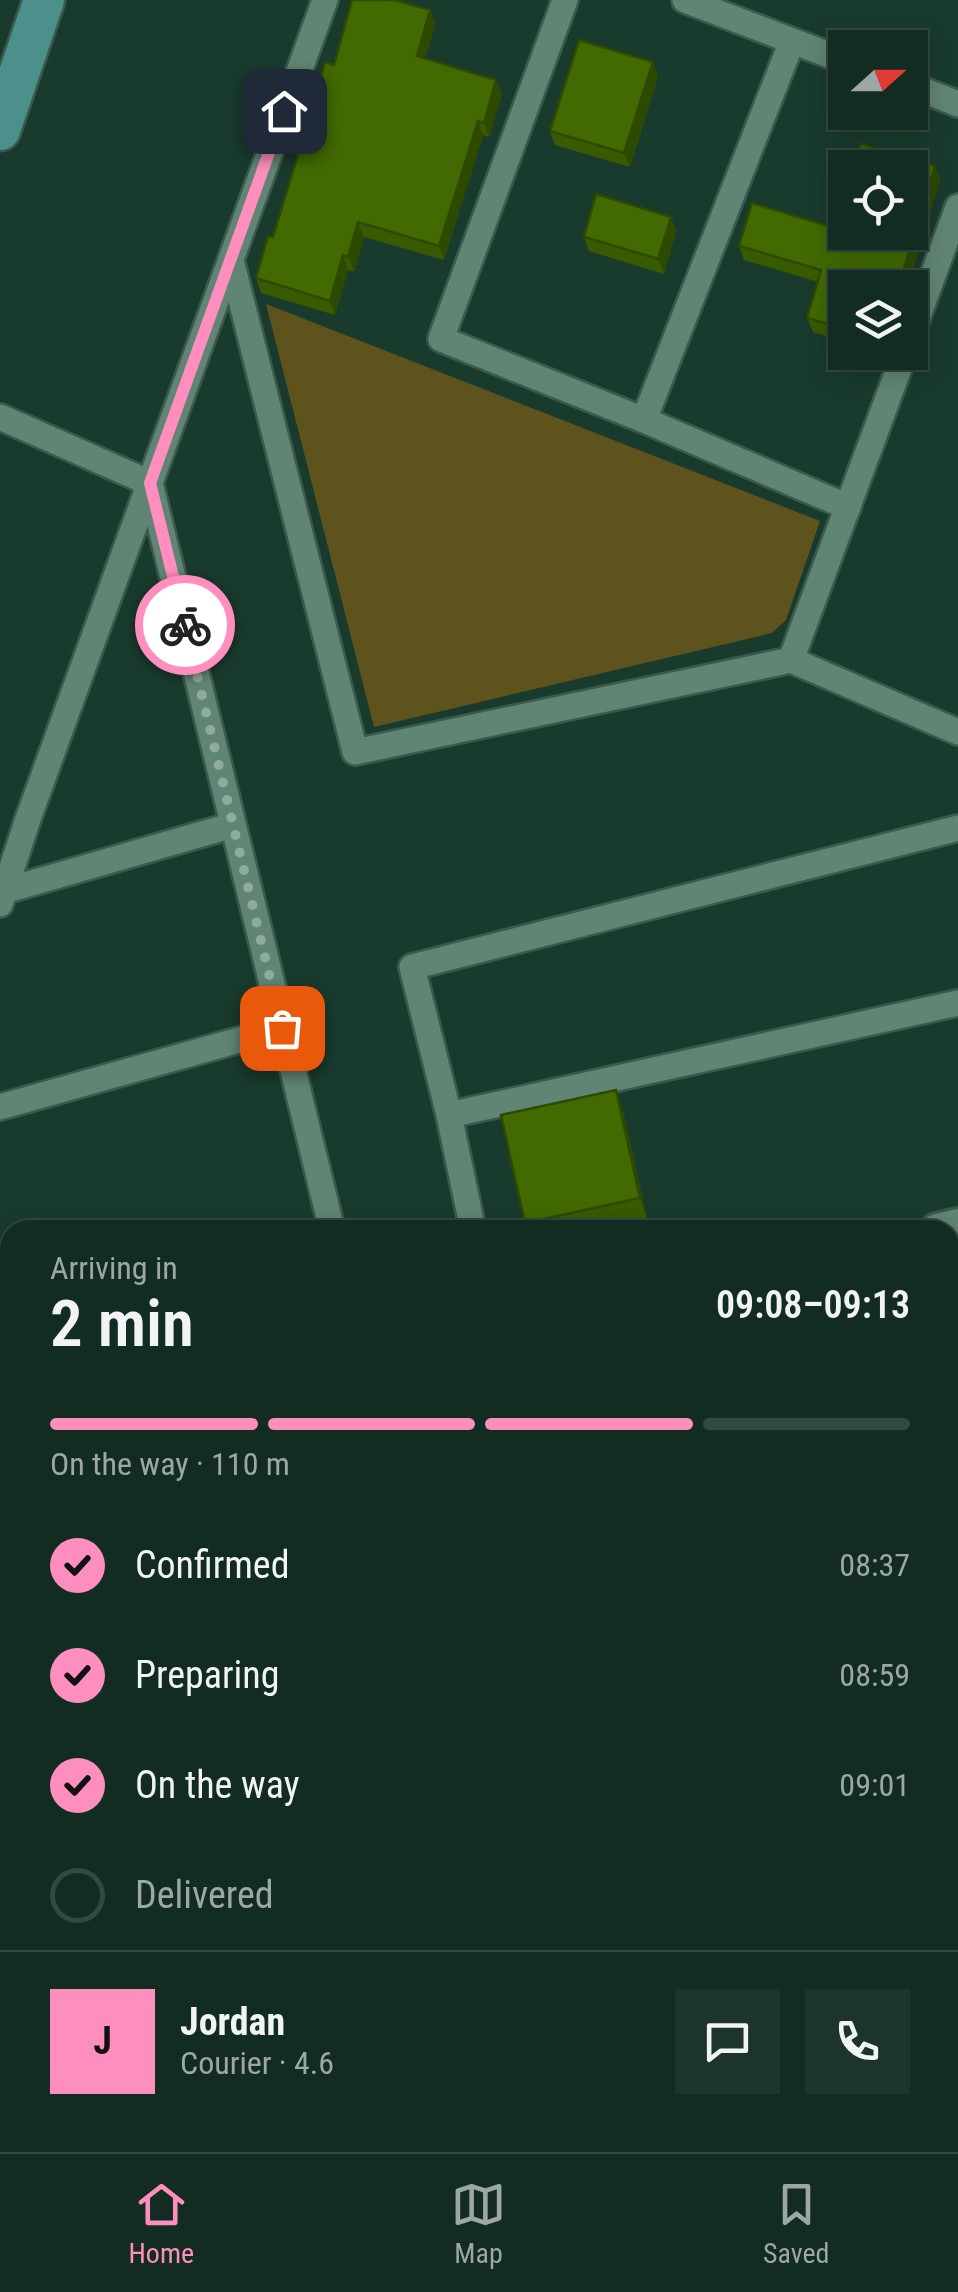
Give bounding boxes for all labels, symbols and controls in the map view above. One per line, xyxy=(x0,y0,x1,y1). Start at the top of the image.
north arrow xyxy=(828,30,928,130)
map controls xyxy=(828,30,928,370)
pin xyxy=(242,69,327,154)
icon: home xyxy=(257,84,312,139)
button: locate xyxy=(828,150,928,250)
button: layers xyxy=(828,270,928,370)
courier xyxy=(135,575,235,675)
icon: bike xyxy=(158,598,213,653)
pin xyxy=(240,986,325,1071)
icon: bag xyxy=(255,1001,310,1056)
text: Arriving in xyxy=(50,1249,178,1287)
text: 09:08–09:13 xyxy=(716,1283,910,1327)
text: 2 min xyxy=(50,1286,194,1362)
text: On the way · 110 m xyxy=(50,1445,290,1483)
icon: check xyxy=(50,1538,105,1593)
text: Confirmed xyxy=(135,1543,290,1587)
text: 08:37 xyxy=(839,1546,910,1584)
icon: check xyxy=(50,1648,105,1703)
text: Preparing xyxy=(135,1653,280,1697)
text: 08:59 xyxy=(839,1656,910,1694)
icon: check xyxy=(50,1758,105,1813)
text: On the way xyxy=(135,1763,300,1807)
text: 09:01 xyxy=(839,1766,910,1804)
text: Delivered xyxy=(135,1873,274,1917)
button: chat xyxy=(675,1989,780,2094)
button: phone xyxy=(805,1989,910,2094)
text: Jordan xyxy=(180,2000,285,2044)
text: J xyxy=(93,2019,112,2063)
text: Courier · 4.6 xyxy=(180,2044,334,2082)
tab: Home xyxy=(128,2177,194,2270)
tab: Map xyxy=(451,2177,506,2270)
tab: Saved xyxy=(763,2177,830,2270)

